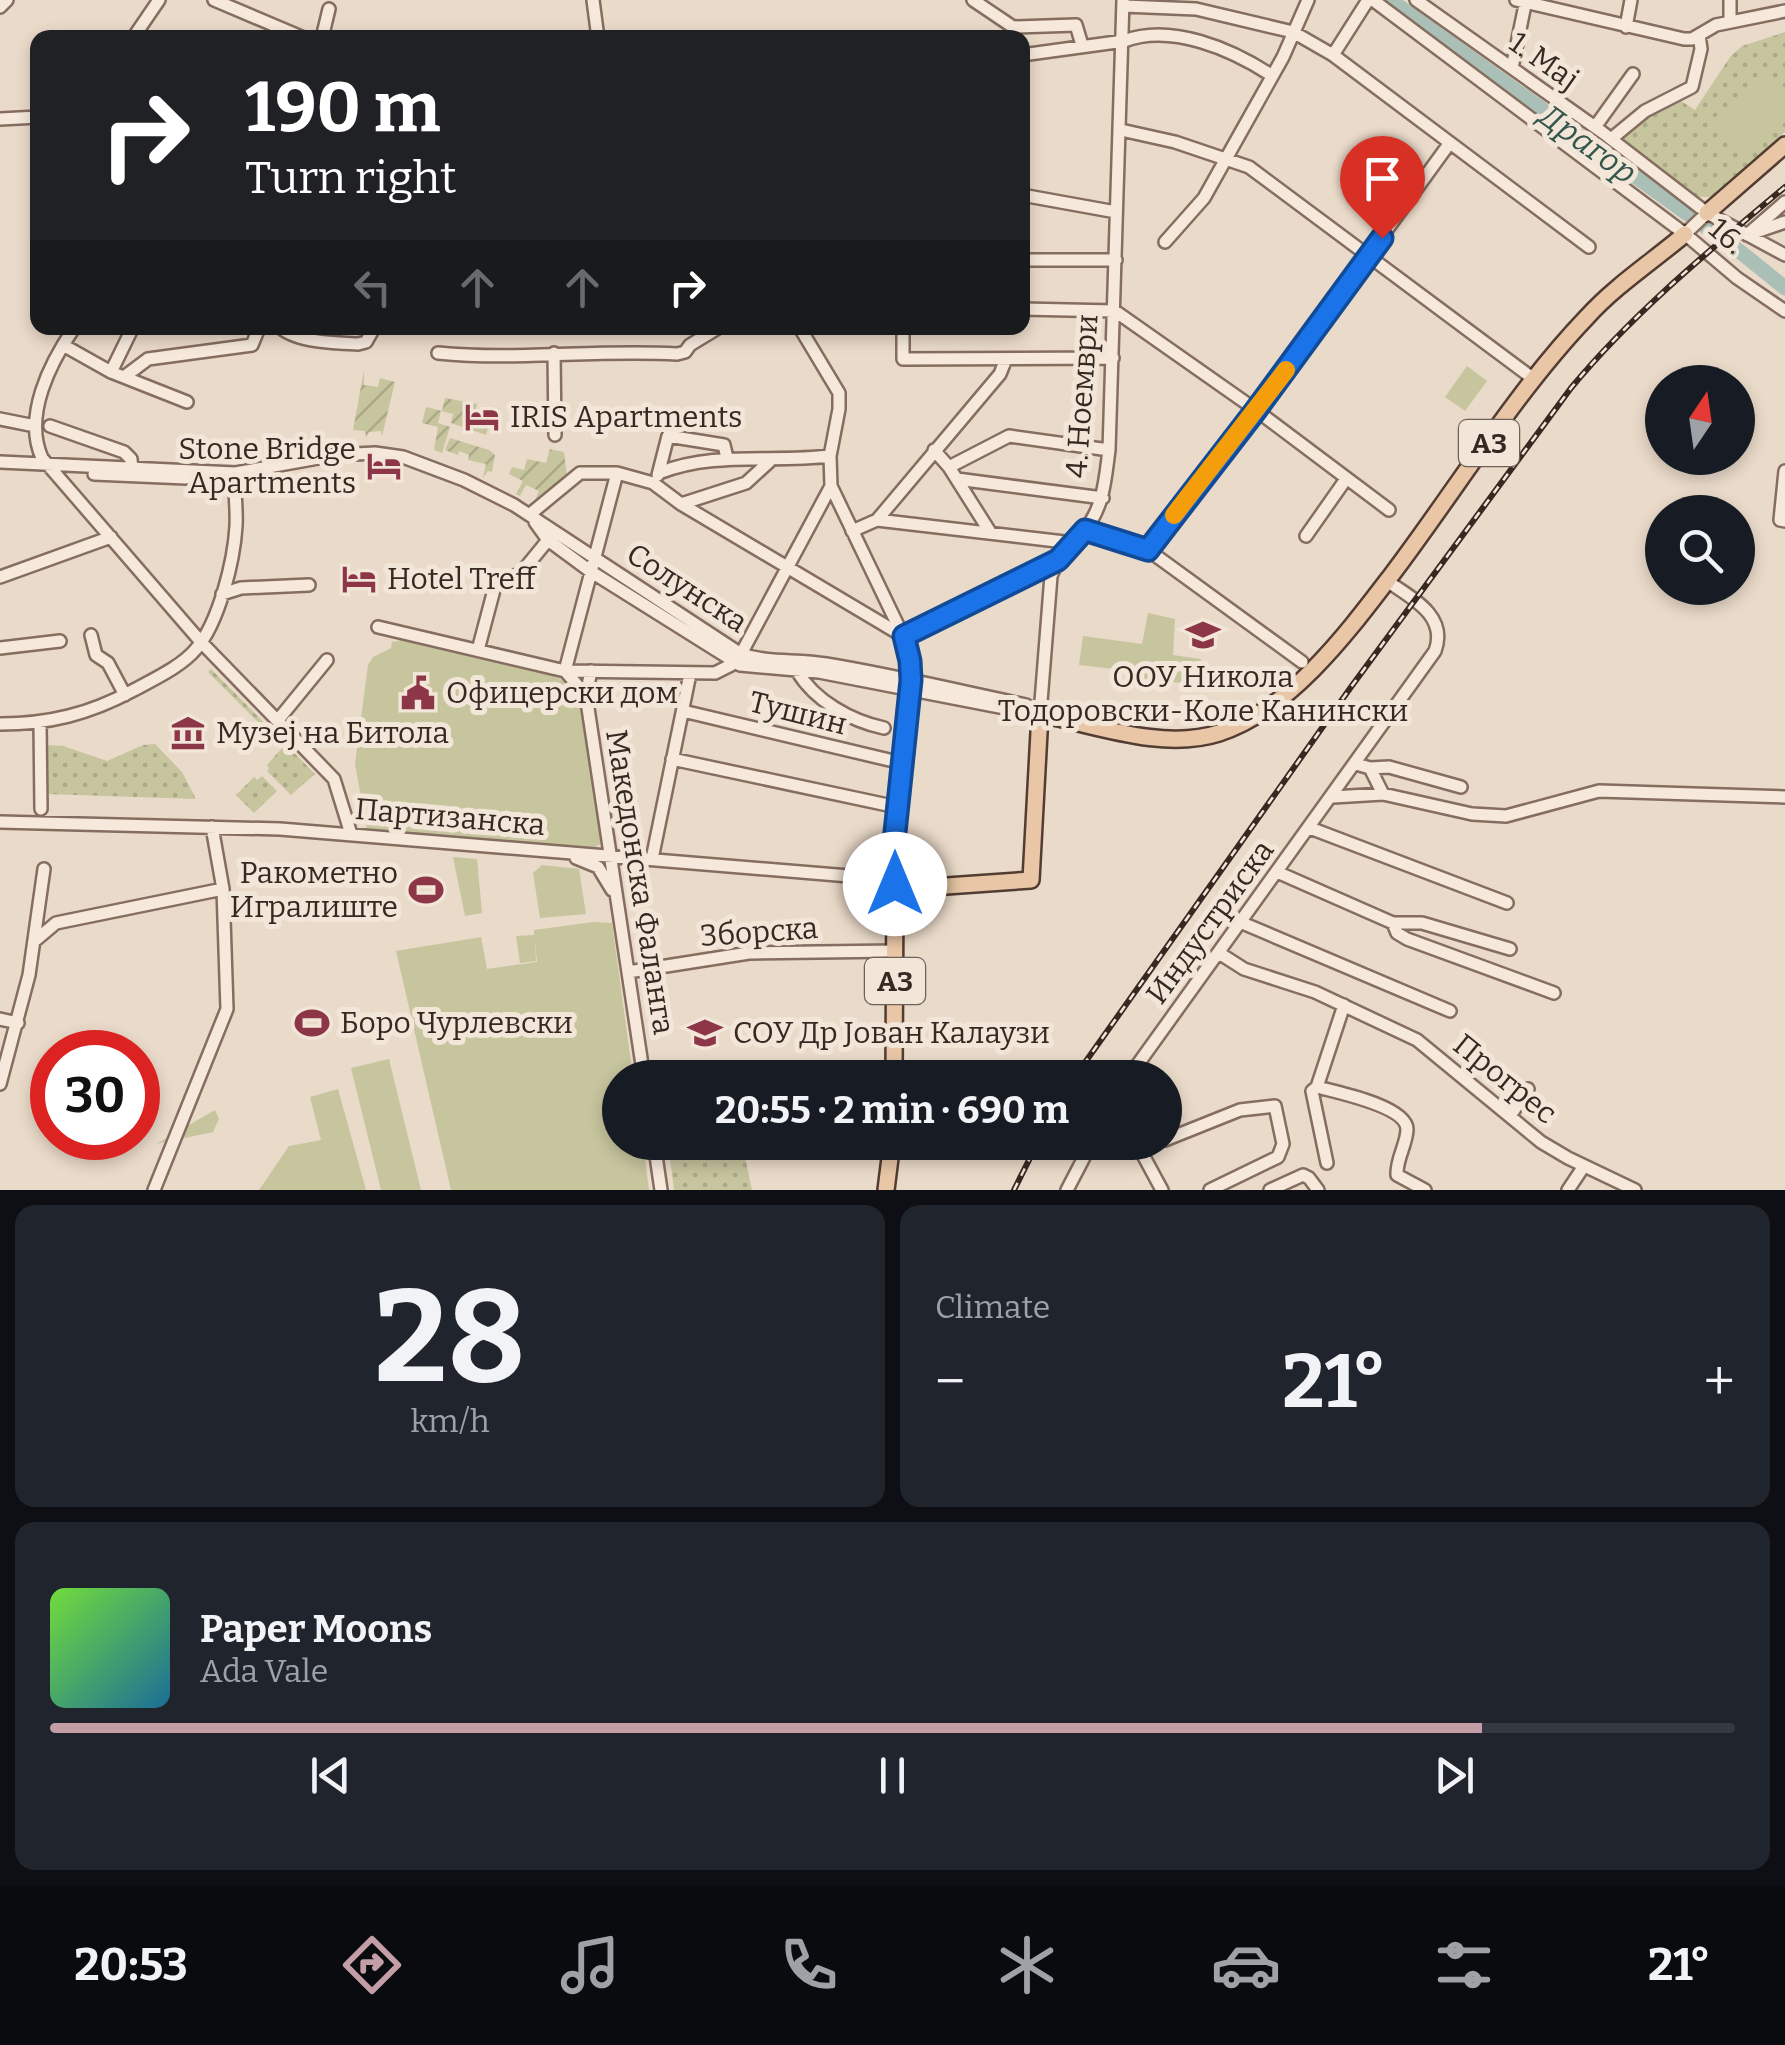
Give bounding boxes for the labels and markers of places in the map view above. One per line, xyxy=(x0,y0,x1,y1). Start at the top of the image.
pin xyxy=(1340,136,1425,239)
hotel icon: IRIS Apartments xyxy=(463,398,501,436)
place label: IRIS Apartments xyxy=(510,399,742,435)
place label: Stone Bridge Apartments xyxy=(178,431,356,501)
hotel icon: Stone Bridge Apartments xyxy=(365,447,403,485)
hotel icon: Hotel Treff xyxy=(340,560,378,598)
place label: Hotel Treff xyxy=(387,561,538,597)
school or university icon: ООУ Никола Тодоровски-Коле Канински xyxy=(1184,616,1222,654)
place label: ООУ Никола Тодоровски-Коле Канински xyxy=(998,659,1408,729)
public building icon: Офицерски дом xyxy=(399,674,437,712)
place label: Офицерски дом xyxy=(446,675,678,711)
museum icon: Музеј на Битола xyxy=(169,714,207,752)
place label: Музеј на Битола xyxy=(216,715,449,751)
place label: Ракометно Игралиште xyxy=(230,855,398,925)
sports icon: Ракометно Игралиште xyxy=(407,871,445,909)
sports icon: Боро Чурлевски xyxy=(293,1004,331,1042)
place label: Боро Чурлевски xyxy=(340,1005,573,1041)
school or university icon: СОУ Др Јован Калаузи xyxy=(686,1014,724,1052)
place label: СОУ Др Јован Калаузи xyxy=(733,1015,1050,1051)

